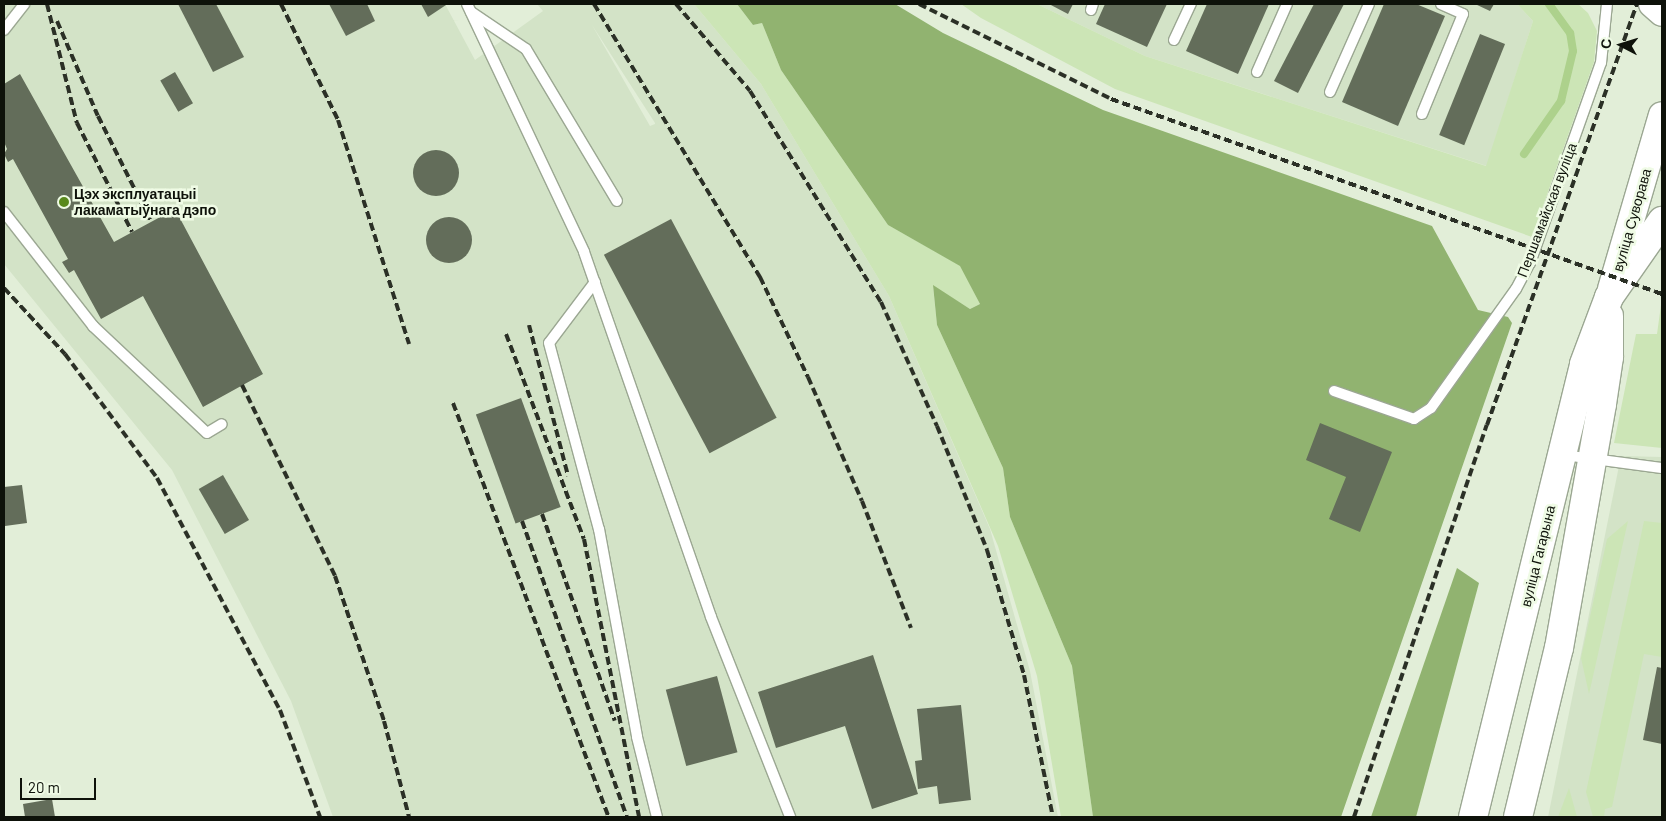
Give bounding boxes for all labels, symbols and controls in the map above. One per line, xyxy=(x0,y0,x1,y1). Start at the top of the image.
north arrow xyxy=(1596,20,1646,70)
text: С xyxy=(1597,38,1614,49)
street label: Першамайская вуліца xyxy=(1514,141,1580,279)
street label: вуліца Суворава xyxy=(1609,166,1655,274)
place label: Цэх эксплуатацыі лакаматыўнага дэпо xyxy=(74,186,216,218)
marker: Цэх эксплуатацыі лакаматыўнага дэпо xyxy=(58,196,70,208)
street label: вуліца Гагарына xyxy=(1517,503,1559,609)
scale bar xyxy=(22,768,99,800)
text: 20 m xyxy=(28,778,60,796)

